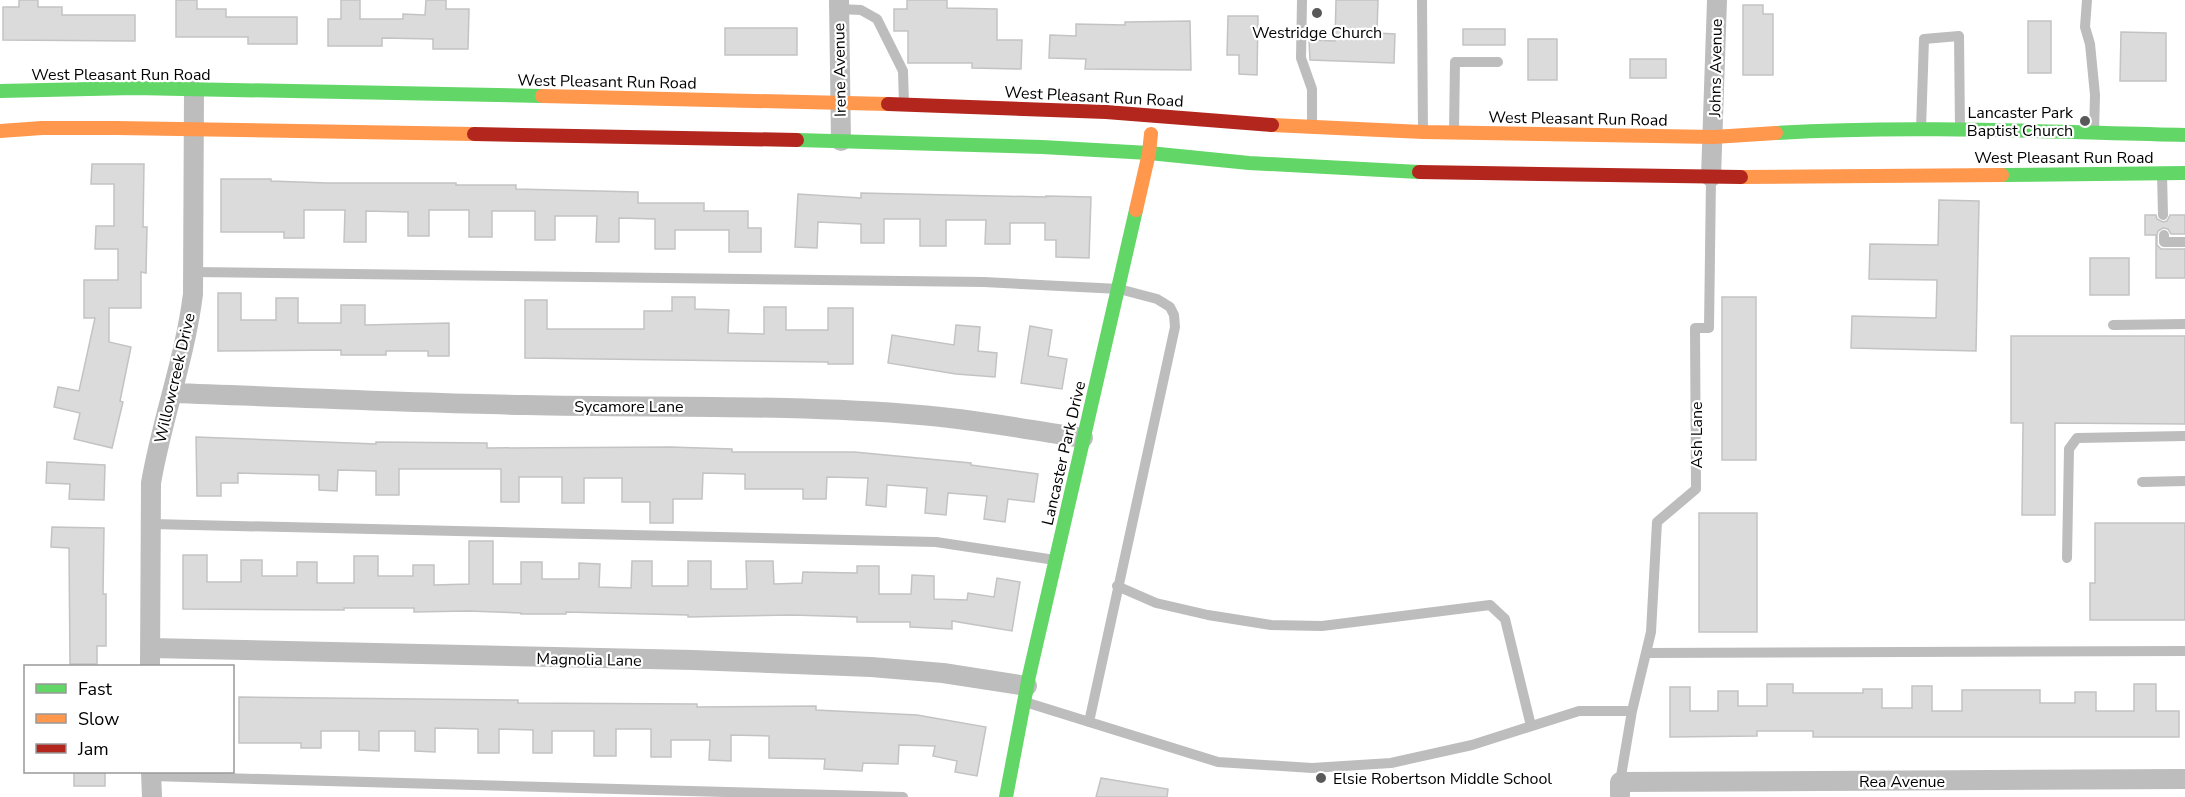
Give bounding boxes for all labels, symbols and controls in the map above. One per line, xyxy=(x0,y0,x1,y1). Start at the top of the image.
marker: Westridge Church xyxy=(1310,6,1324,20)
street label: Johns Avenue xyxy=(1704,19,1728,118)
place label: Westridge Church xyxy=(1252,22,1382,44)
street label: Irene Avenue xyxy=(828,23,852,117)
street label: West Pleasant Run Road xyxy=(31,64,211,86)
street label: West Pleasant Run Road xyxy=(517,69,697,95)
street label: West Pleasant Run Road xyxy=(1004,81,1184,113)
place label: Lancaster Park Baptist Church xyxy=(1967,102,2074,142)
street label: West Pleasant Run Road xyxy=(1488,106,1668,132)
marker: Lancaster Park Baptist Church xyxy=(2078,114,2092,128)
street label: West Pleasant Run Road xyxy=(1974,147,2154,169)
street label: Willowcreek Drive xyxy=(149,311,201,445)
street label: Lancaster Park Drive xyxy=(1037,379,1091,528)
street label: Sycamore Lane xyxy=(574,396,684,418)
street label: Ash Lane xyxy=(1686,401,1708,469)
street label: Magnolia Lane xyxy=(536,648,642,672)
legend xyxy=(24,665,234,773)
text: Fast xyxy=(78,677,113,701)
text: Slow xyxy=(78,707,119,731)
text: Jam xyxy=(77,737,109,761)
place label: Elsie Robertson Middle School xyxy=(1333,768,1552,790)
marker: Elsie Robertson Middle School xyxy=(1314,771,1328,785)
street label: Rea Avenue xyxy=(1859,771,1945,793)

